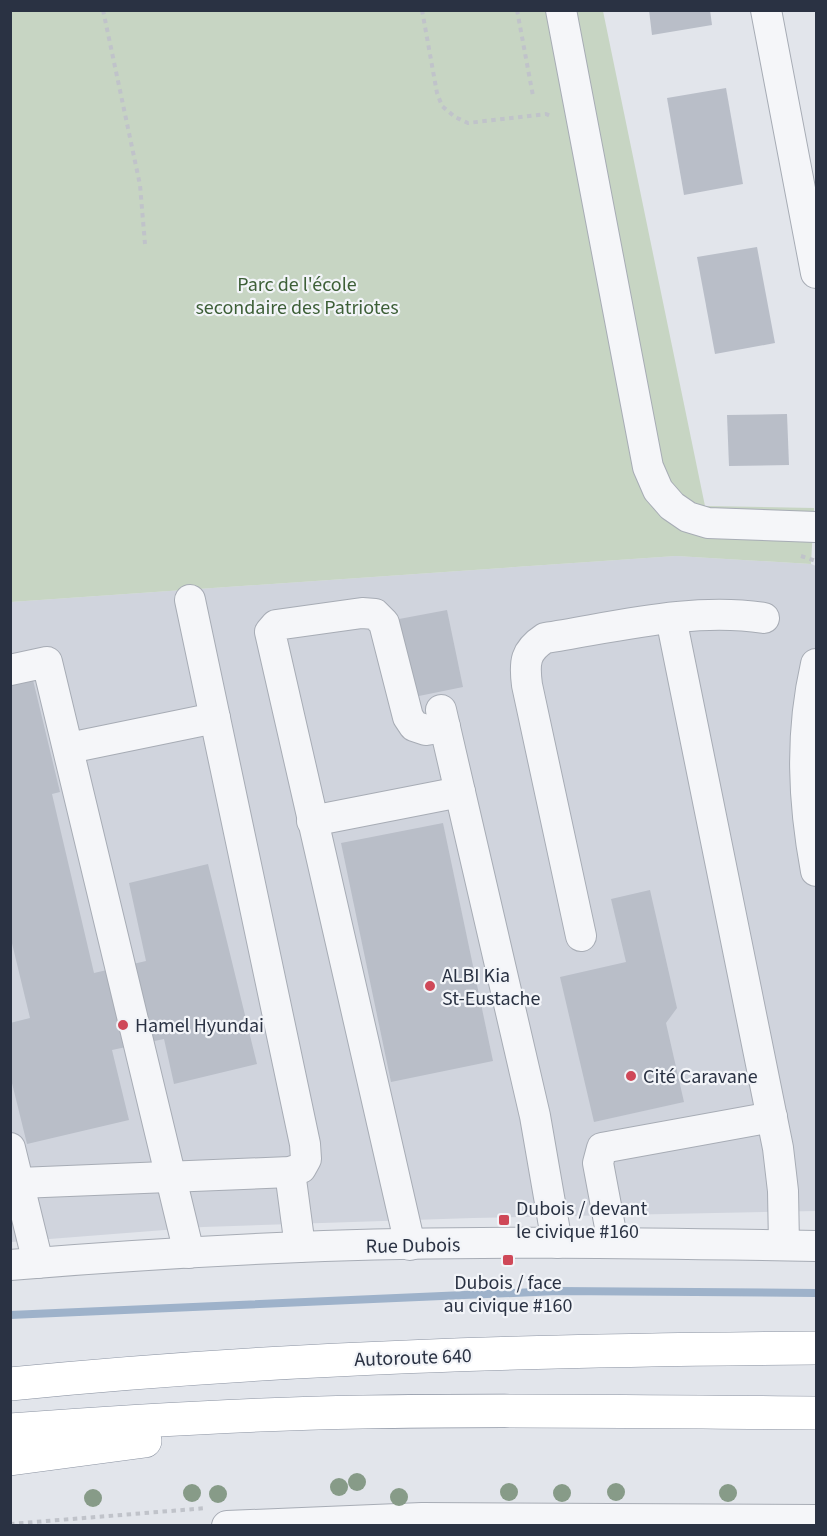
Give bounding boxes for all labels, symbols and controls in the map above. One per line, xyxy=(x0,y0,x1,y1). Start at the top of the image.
park label: Parc de l'école secondaire des Patriotes xyxy=(195,271,399,322)
place label: ALBI Kia St-Eustache xyxy=(442,962,540,1013)
marker: ALBI Kia St-Eustache xyxy=(423,979,437,993)
place label: Hamel Hyundai xyxy=(135,1012,264,1040)
marker: Hamel Hyundai xyxy=(116,1018,130,1032)
place label: Cité Caravane xyxy=(643,1063,758,1091)
marker: Cité Caravane xyxy=(624,1069,638,1083)
place label: Dubois / devant le civique #160 xyxy=(516,1195,647,1246)
marker: Dubois / devant le civique #160 xyxy=(497,1213,511,1227)
street label: Rue Dubois xyxy=(365,1231,461,1261)
marker: Dubois / face au civique #160 xyxy=(501,1253,515,1267)
place label: Dubois / face au civique #160 xyxy=(444,1269,573,1320)
street label: Autoroute 640 xyxy=(354,1342,472,1374)

